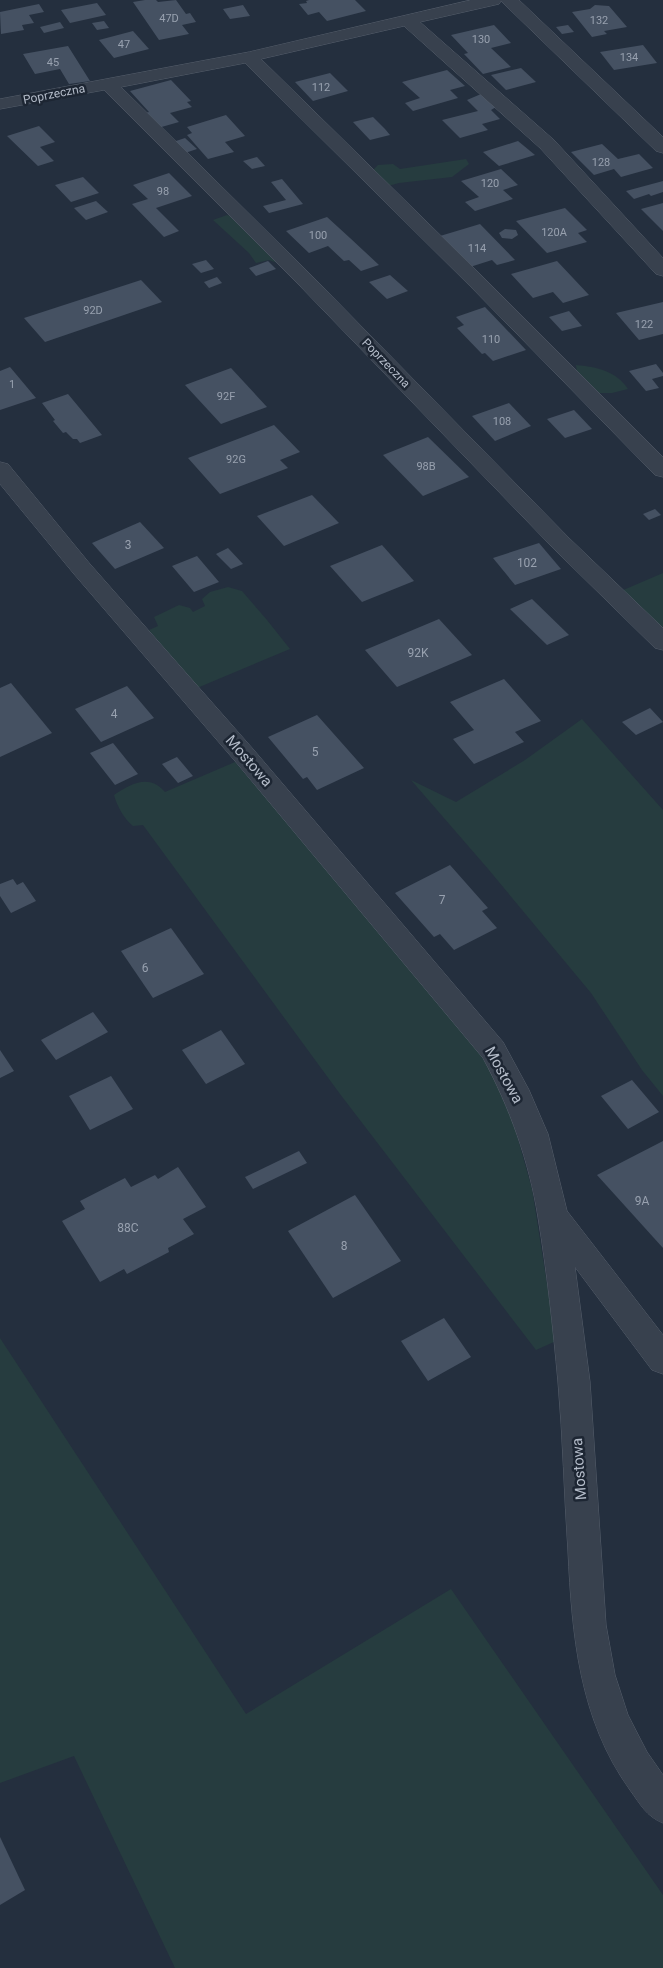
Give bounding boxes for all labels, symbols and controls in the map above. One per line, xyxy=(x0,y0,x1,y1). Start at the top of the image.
house number: 47D xyxy=(159,12,179,25)
house number: 132 xyxy=(590,14,608,27)
house number: 130 xyxy=(472,33,490,46)
house number: 47 xyxy=(118,38,130,51)
house number: 134 xyxy=(620,51,638,64)
house number: 45 xyxy=(47,56,59,69)
street label: Poprzeczna xyxy=(22,81,86,107)
house number: 112 xyxy=(312,81,330,94)
house number: 128 xyxy=(592,156,610,169)
house number: 120 xyxy=(481,177,499,190)
house number: 98 xyxy=(157,185,169,198)
house number: 120A xyxy=(541,226,568,239)
house number: 100 xyxy=(309,229,327,242)
house number: 114 xyxy=(468,242,486,255)
house number: 92D xyxy=(83,304,103,317)
house number: 122 xyxy=(635,318,653,331)
house number: 110 xyxy=(482,333,500,346)
street label: Poprzeczna xyxy=(359,336,413,390)
house number: 1 xyxy=(9,378,15,391)
house number: 92F xyxy=(217,390,235,403)
house number: 108 xyxy=(493,415,511,428)
house number: 92G xyxy=(226,453,246,466)
house number: 98B xyxy=(416,460,436,473)
house number: 3 xyxy=(125,538,131,552)
house number: 102 xyxy=(517,556,537,570)
house number: 92K xyxy=(407,646,429,660)
house number: 4 xyxy=(111,707,118,721)
street label: Mostowa xyxy=(222,732,276,790)
house number: 5 xyxy=(312,745,319,759)
house number: 7 xyxy=(439,893,446,907)
house number: 6 xyxy=(142,961,149,975)
street label: Mostowa xyxy=(481,1043,527,1107)
house number: 9A xyxy=(635,1194,649,1208)
house number: 88C xyxy=(117,1221,139,1235)
house number: 8 xyxy=(341,1239,348,1253)
street label: Mostowa xyxy=(568,1437,590,1501)

